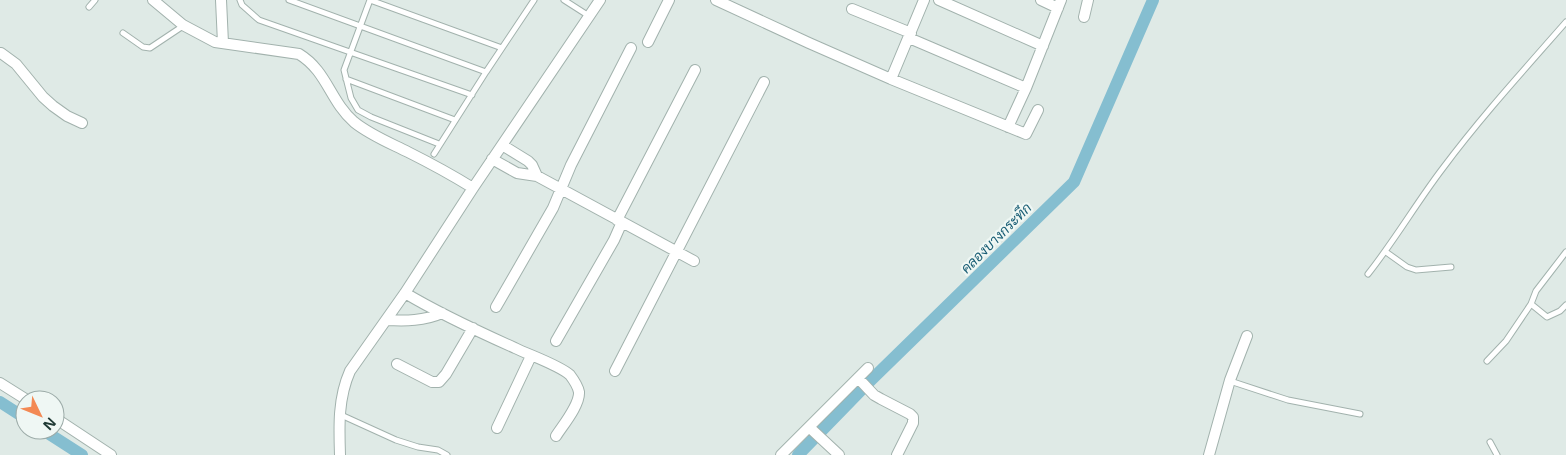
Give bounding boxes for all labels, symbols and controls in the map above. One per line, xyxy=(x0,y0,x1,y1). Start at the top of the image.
water label: คลองบางกระทึก xyxy=(956,198,1035,277)
north arrow xyxy=(15,390,65,440)
text: N xyxy=(39,414,61,435)

